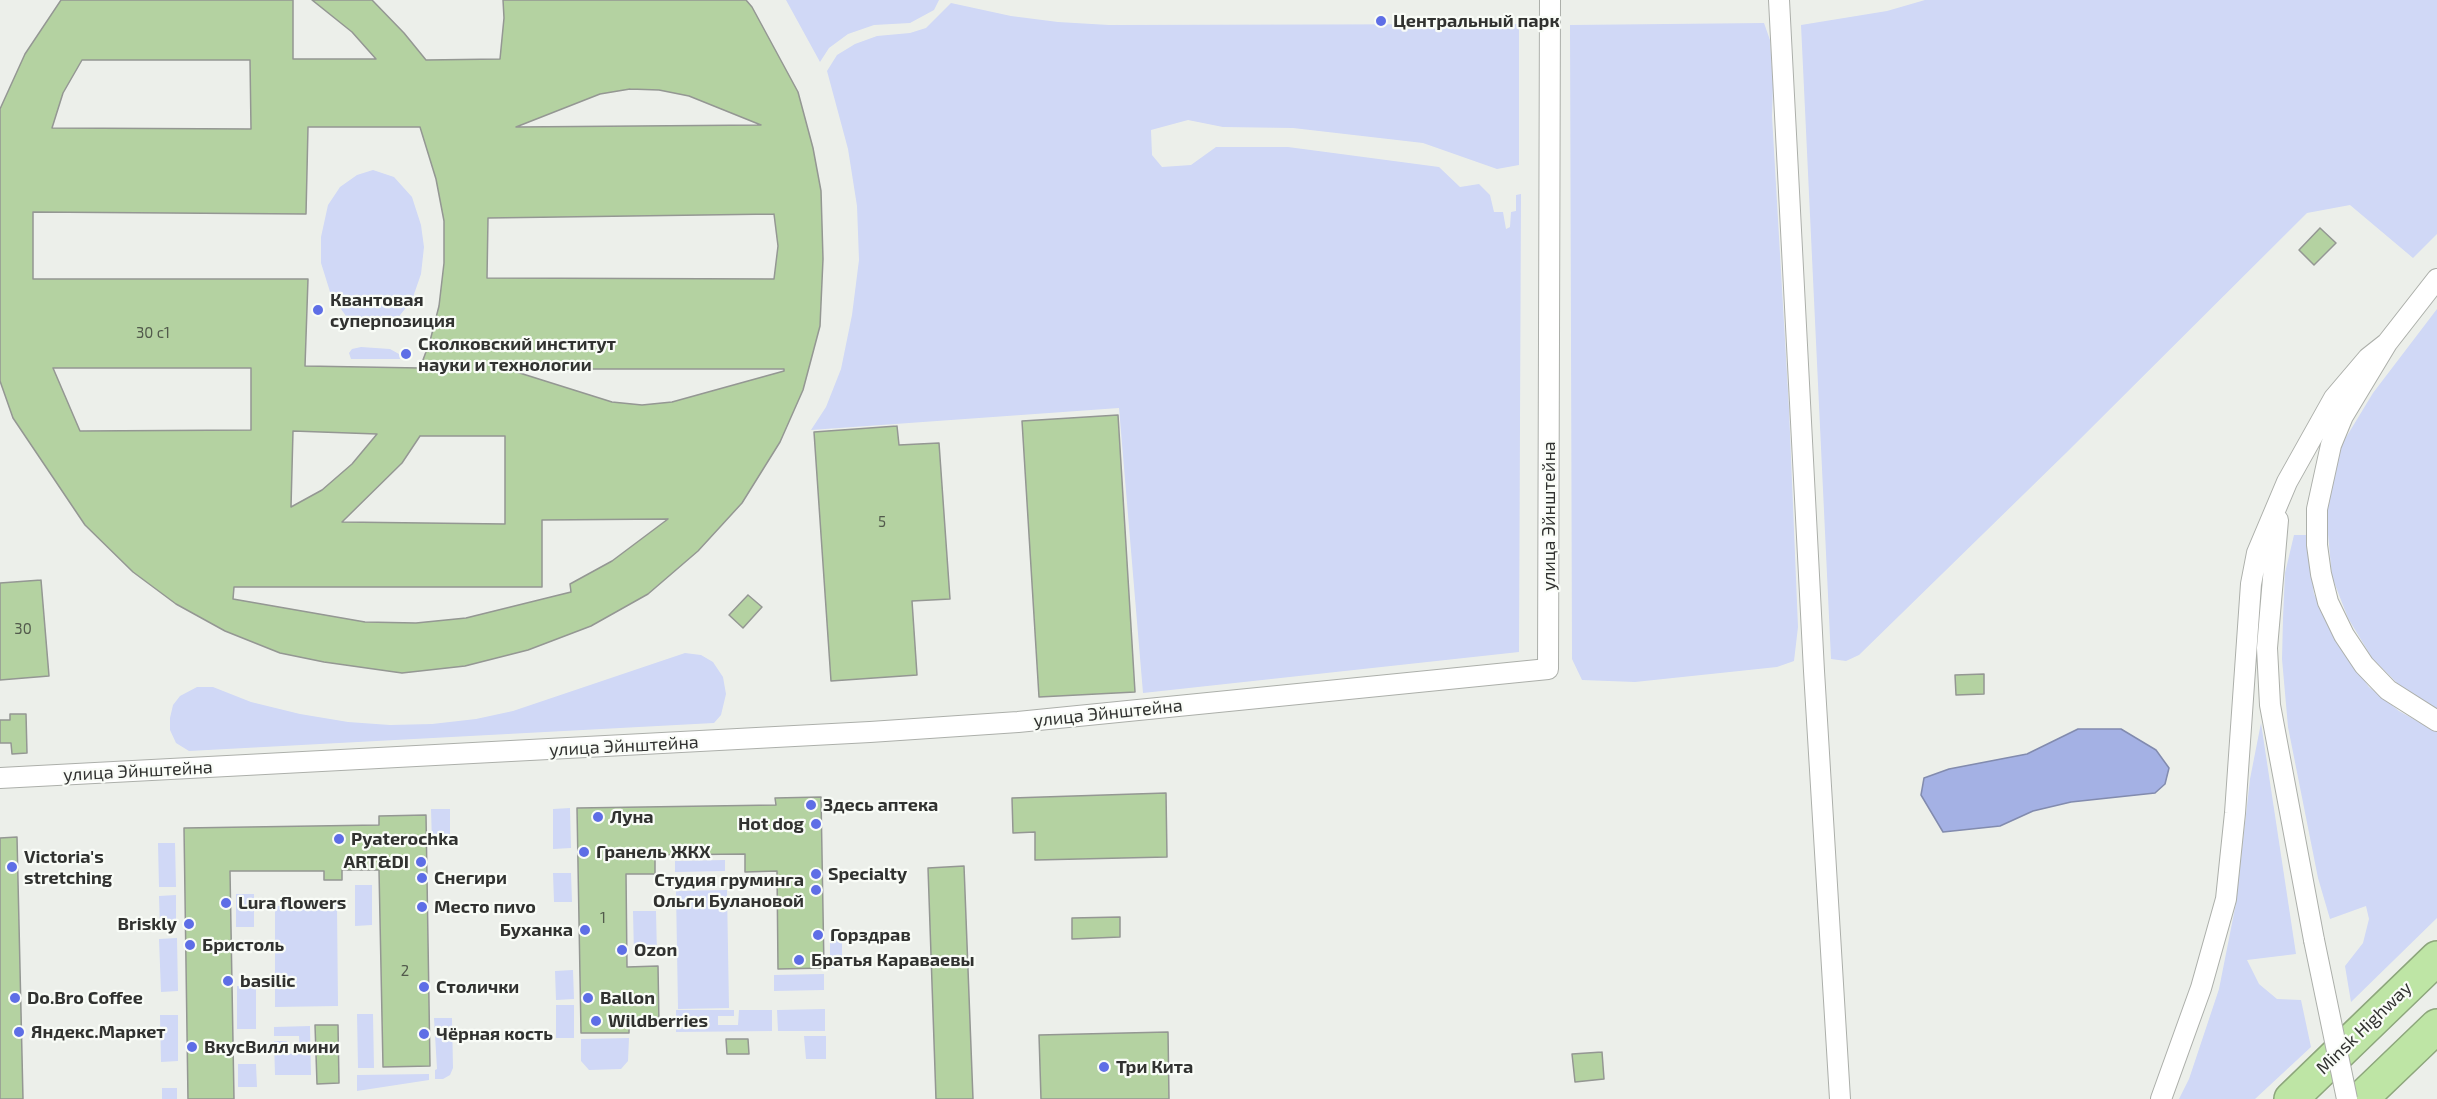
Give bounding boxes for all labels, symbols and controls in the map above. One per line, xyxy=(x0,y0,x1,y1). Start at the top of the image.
place label: Центральный парк xyxy=(1393,10,1560,32)
marker: Центральный парк xyxy=(1374,14,1388,28)
place label: Квантовая суперпозиция xyxy=(330,289,455,332)
marker: Квантовая суперпозиция xyxy=(311,303,325,317)
house number: 30 с1 xyxy=(136,324,170,342)
place label: Сколковский институт науки и технологии xyxy=(418,333,616,376)
marker: Сколковский институт науки и технологии xyxy=(399,347,413,361)
street label: улица Эйнштейна xyxy=(1538,441,1560,591)
house number: 5 xyxy=(878,513,886,531)
house number: 30 xyxy=(14,620,32,638)
street label: улица Эйнштейна xyxy=(1032,694,1184,732)
street label: улица Эйнштейна xyxy=(549,731,699,761)
street label: улица Эйнштейна xyxy=(63,756,213,786)
place label: Здесь аптека xyxy=(823,794,938,816)
marker: Здесь аптека xyxy=(804,798,818,812)
place label: Луна xyxy=(610,806,654,828)
marker: Луна xyxy=(591,810,605,824)
place label: Hot dog xyxy=(738,813,804,835)
marker: Hot dog xyxy=(809,817,823,831)
place label: Pyaterochka xyxy=(351,828,458,850)
marker: Pyaterochka xyxy=(332,832,346,846)
place label: Гранель ЖКХ xyxy=(596,841,711,863)
marker: Гранель ЖКХ xyxy=(577,845,591,859)
place label: Victoria's stretching xyxy=(24,846,112,888)
place label: ART&DI xyxy=(344,851,409,873)
marker: ART&DI xyxy=(414,855,428,869)
marker: Victoria's stretching xyxy=(5,860,19,874)
place label: Specialty xyxy=(828,863,907,885)
place label: Снегири xyxy=(434,867,507,889)
marker: Specialty xyxy=(809,867,823,881)
place label: Студия груминга Ольги Булановой xyxy=(653,869,804,912)
marker: Снегири xyxy=(415,871,429,885)
marker: Студия груминга Ольги Булановой xyxy=(809,883,823,897)
place label: Lura flowers xyxy=(238,892,346,914)
marker: Lura flowers xyxy=(219,896,233,910)
place label: Место пиvo xyxy=(434,896,536,918)
marker: Место пиvo xyxy=(415,900,429,914)
house number: 1 xyxy=(600,909,606,927)
place label: Briskly xyxy=(118,913,177,935)
marker: Briskly xyxy=(182,917,196,931)
place label: Буханка xyxy=(500,919,573,941)
marker: Буханка xyxy=(578,923,592,937)
place label: Горздрав xyxy=(830,924,911,946)
marker: Горздрав xyxy=(811,928,825,942)
place label: Бристоль xyxy=(202,934,284,956)
marker: Бристоль xyxy=(183,938,197,952)
place label: Ozon xyxy=(634,939,677,961)
marker: Ozon xyxy=(615,943,629,957)
place label: Братья Караваевы xyxy=(811,949,975,971)
marker: Братья Караваевы xyxy=(792,953,806,967)
house number: 2 xyxy=(401,962,409,980)
place label: basilic xyxy=(240,970,296,992)
marker: basilic xyxy=(221,974,235,988)
place label: Столички xyxy=(436,976,519,998)
street label: Minsk Highway xyxy=(2312,977,2416,1079)
marker: Столички xyxy=(417,980,431,994)
place label: Do.Bro Coffee xyxy=(27,987,143,1009)
place label: Ballon xyxy=(600,987,655,1009)
marker: Do.Bro Coffee xyxy=(8,991,22,1005)
marker: Ballon xyxy=(581,991,595,1005)
place label: Wildberries xyxy=(608,1010,708,1032)
marker: Wildberries xyxy=(589,1014,603,1028)
place label: Яндекс.Маркет xyxy=(31,1021,166,1043)
place label: Чёрная кость xyxy=(436,1023,553,1045)
marker: Яндекс.Маркет xyxy=(12,1025,26,1039)
marker: Чёрная кость xyxy=(417,1027,431,1041)
place label: ВкусВилл мини xyxy=(204,1036,340,1058)
marker: ВкусВилл мини xyxy=(185,1040,199,1054)
place label: Три Кита xyxy=(1116,1056,1193,1078)
marker: Три Кита xyxy=(1097,1060,1111,1074)

